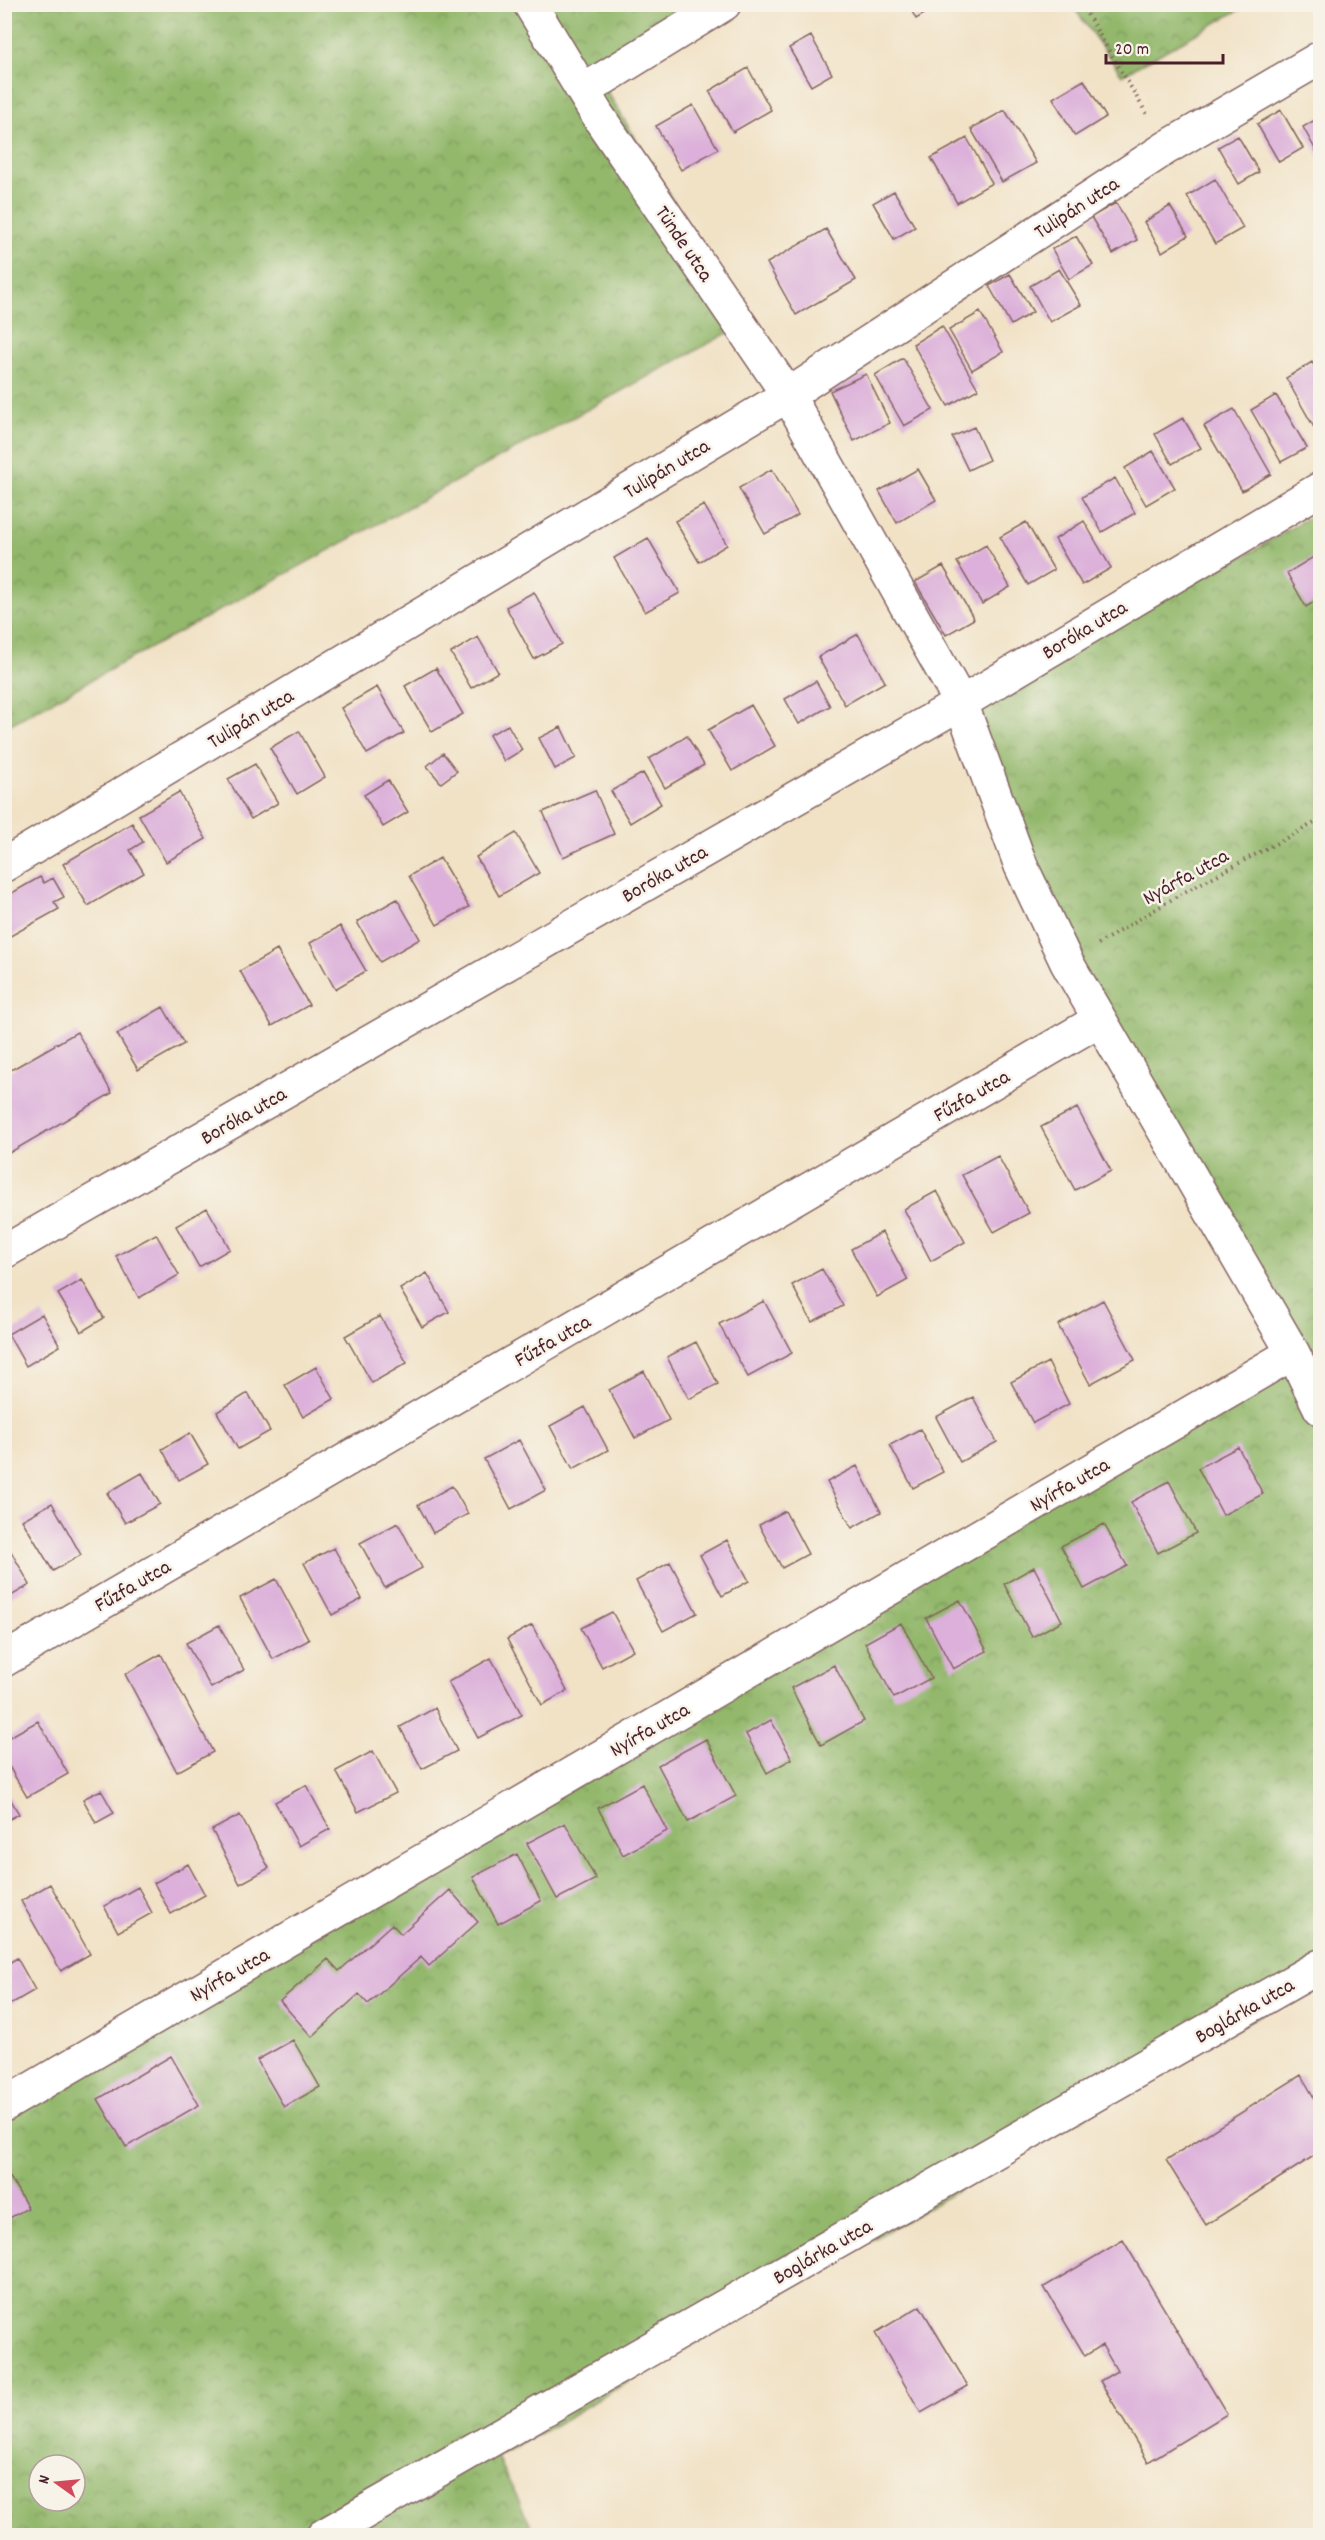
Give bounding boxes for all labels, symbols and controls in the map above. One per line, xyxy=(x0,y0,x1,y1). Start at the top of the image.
scale bar xyxy=(1106,27,1223,65)
text: 20 m xyxy=(1115,38,1149,63)
street label: Tulipán utca xyxy=(1029,170,1127,248)
street label: Tünde utca xyxy=(646,201,720,290)
street label: Tulipán utca xyxy=(619,432,717,508)
street label: Boróka utca xyxy=(1037,594,1135,669)
street label: Tulipán utca xyxy=(203,682,301,758)
street label: Boróka utca xyxy=(617,838,715,912)
street label: Nyárfa utca xyxy=(1138,842,1236,915)
street label: Fűzfa utca xyxy=(929,1063,1017,1131)
street label: Boróka utca xyxy=(196,1080,294,1154)
street label: Fűzfa utca xyxy=(510,1308,598,1376)
street label: Nyírfa utca xyxy=(1025,1451,1117,1522)
street label: Fűzfa utca xyxy=(90,1553,178,1621)
street label: Nyírfa utca xyxy=(605,1696,697,1767)
street label: Nyírfa utca xyxy=(185,1941,277,2012)
street label: Boglárka utca xyxy=(1190,1972,1302,2053)
street label: Boglárka utca xyxy=(768,2213,880,2294)
north arrow xyxy=(27,2453,87,2513)
text: N xyxy=(33,2473,57,2487)

